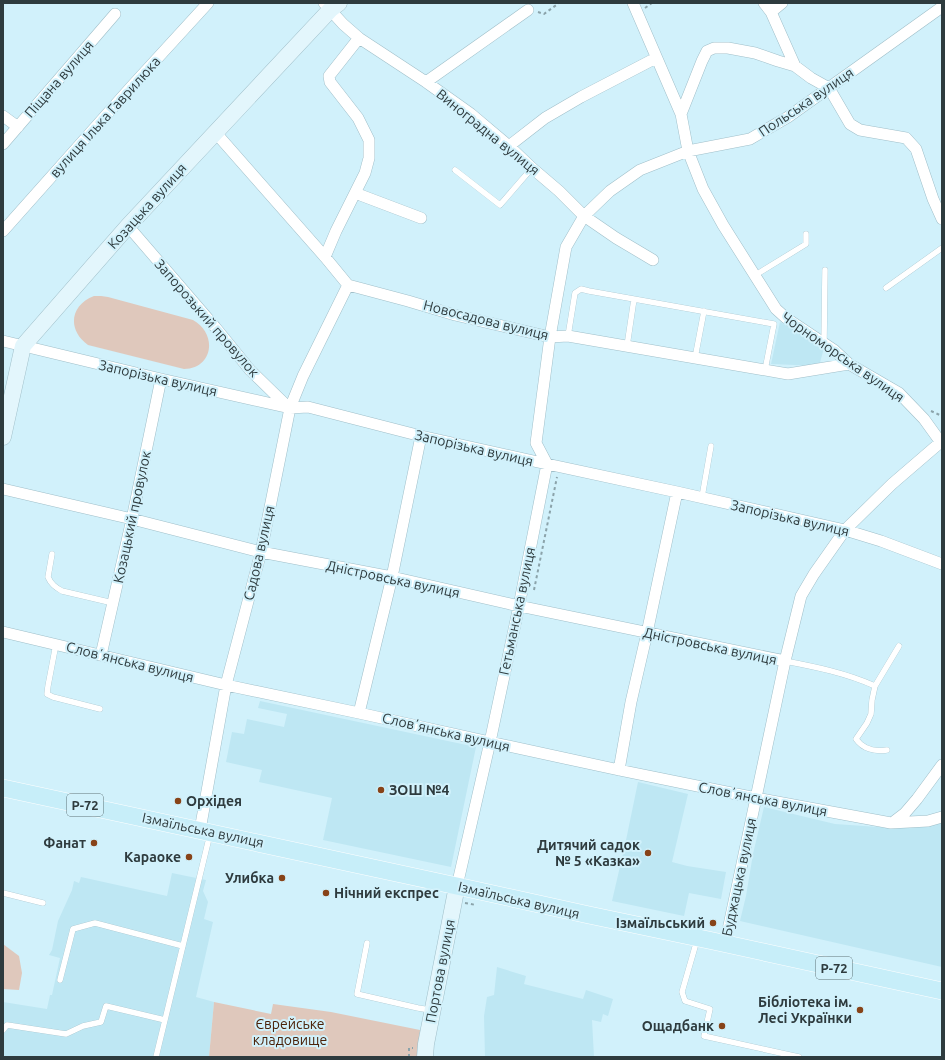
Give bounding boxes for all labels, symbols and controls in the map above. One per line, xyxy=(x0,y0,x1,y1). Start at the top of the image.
street label: Піщана вулиця xyxy=(21,37,97,121)
street label: вулиця Ілька Гаврилюка xyxy=(47,53,163,181)
street label: Польська вулиця xyxy=(755,64,857,140)
street label: Виноградна вулиця xyxy=(433,86,543,178)
street label: Козацька вулиця xyxy=(104,160,190,252)
street label: Запорозький провулок xyxy=(152,256,262,380)
street label: Новосадова вулиця xyxy=(422,297,550,343)
street label: Чорноморська вулиця xyxy=(779,309,907,405)
street label: Запорізька вулиця xyxy=(97,357,219,399)
street label: Запорізька вулиця xyxy=(413,427,535,469)
street label: Козацький провулок xyxy=(110,449,154,585)
street label: Запорізька вулиця xyxy=(729,497,851,539)
street label: Садова вулиця xyxy=(240,504,278,602)
street label: Гетьманська вулиця xyxy=(496,546,538,676)
street label: Дністровська вулиця xyxy=(325,557,461,601)
street label: Дністровська вулиця xyxy=(642,624,778,668)
street label: Словʼянська вулиця xyxy=(65,638,195,686)
street label: Словʼянська вулиця xyxy=(380,709,512,755)
street label: Словʼянська вулиця xyxy=(697,779,829,819)
place label: ЗОШ №4 xyxy=(389,782,449,798)
marker: ЗОШ №4 xyxy=(376,785,386,795)
place label: Орхідея xyxy=(186,793,242,809)
road number: Р-72 xyxy=(67,794,103,816)
marker: Орхідея xyxy=(173,796,183,806)
street label: Ізмаїльська вулиця xyxy=(141,809,265,851)
street label: Буджацька вулиця xyxy=(719,816,759,938)
place label: Фанат xyxy=(43,835,86,851)
place label: Дитячий садок № 5 «Казка» xyxy=(537,837,640,869)
marker: Фанат xyxy=(89,838,99,848)
marker: Дитячий садок № 5 «Казка» xyxy=(643,848,653,858)
place label: Караоке xyxy=(124,849,181,865)
marker: Караоке xyxy=(184,852,194,862)
place label: Улибка xyxy=(225,870,274,886)
marker: Улибка xyxy=(277,873,287,883)
street label: Ізмаїльська вулиця xyxy=(457,878,581,922)
place label: Нічний експрес xyxy=(334,885,439,901)
marker: Нічний експрес xyxy=(321,888,331,898)
place label: Ізмаїльський xyxy=(616,915,705,931)
street label: Портова вулиця xyxy=(422,918,458,1024)
marker: Ізмаїльський xyxy=(708,918,718,928)
road number: Р-72 xyxy=(816,957,852,979)
place label: Бібліотека ім. Лесі Українки xyxy=(758,994,852,1026)
marker: Бібліотека ім. Лесі Українки xyxy=(855,1005,865,1015)
park label: Єврейське кладовище xyxy=(253,1016,327,1048)
place label: Ощадбанк xyxy=(642,1018,714,1034)
marker: Ощадбанк xyxy=(717,1021,727,1031)

